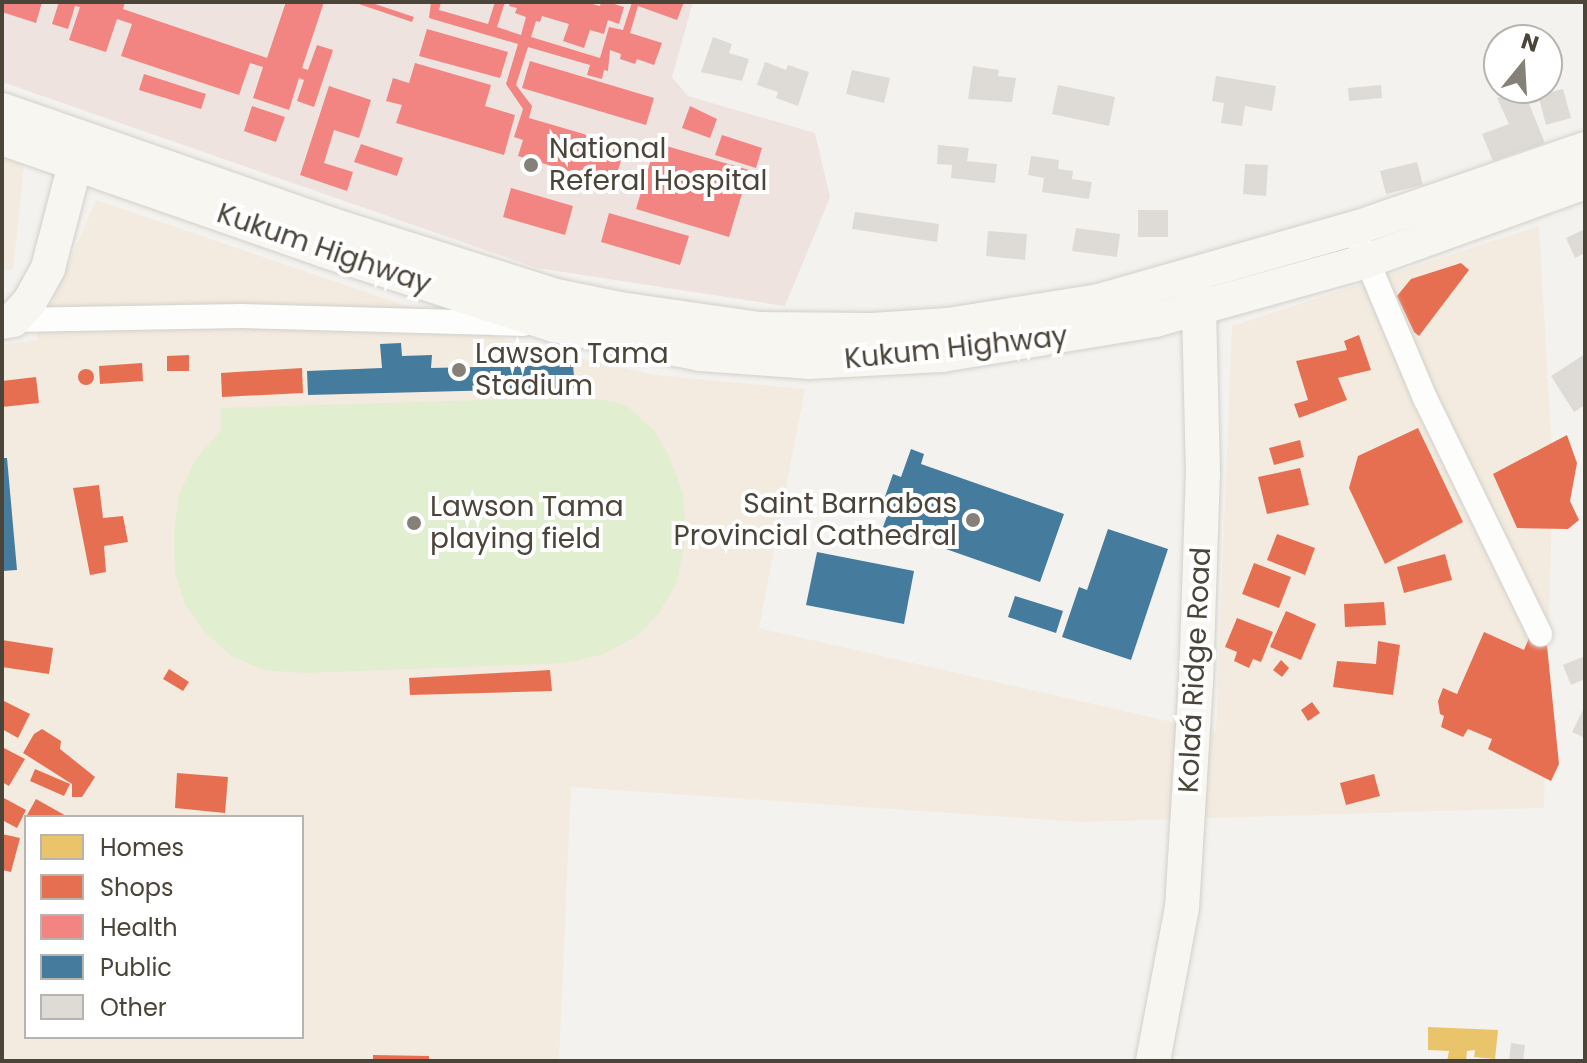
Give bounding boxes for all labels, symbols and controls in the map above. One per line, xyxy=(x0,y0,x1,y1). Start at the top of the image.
north arrow xyxy=(1483,24,1563,104)
text: N xyxy=(1517,25,1543,60)
place label: National Referal Hospital xyxy=(549,132,767,198)
marker: National Referal Hospital xyxy=(520,154,542,176)
street label: Kukum Highway xyxy=(213,197,435,301)
street label: Kukum Highway xyxy=(843,320,1069,376)
place label: Lawson Tama Stadium xyxy=(475,337,669,403)
marker: Lawson Tama Stadium xyxy=(450,361,468,379)
place label: Saint Barnabas Provincial Cathedral xyxy=(674,487,957,553)
place label: Lawson Tama playing field xyxy=(430,490,624,556)
marker: Saint Barnabas Provincial Cathedral xyxy=(964,511,982,529)
marker: Lawson Tama playing field xyxy=(405,514,423,532)
street label: Kolaá Ridge Road xyxy=(1172,546,1218,794)
legend xyxy=(24,815,304,1039)
text: Homes xyxy=(100,831,184,864)
text: Shops xyxy=(100,871,174,904)
text: Health xyxy=(100,911,178,944)
text: Public xyxy=(100,951,172,984)
text: Other xyxy=(100,991,167,1024)

